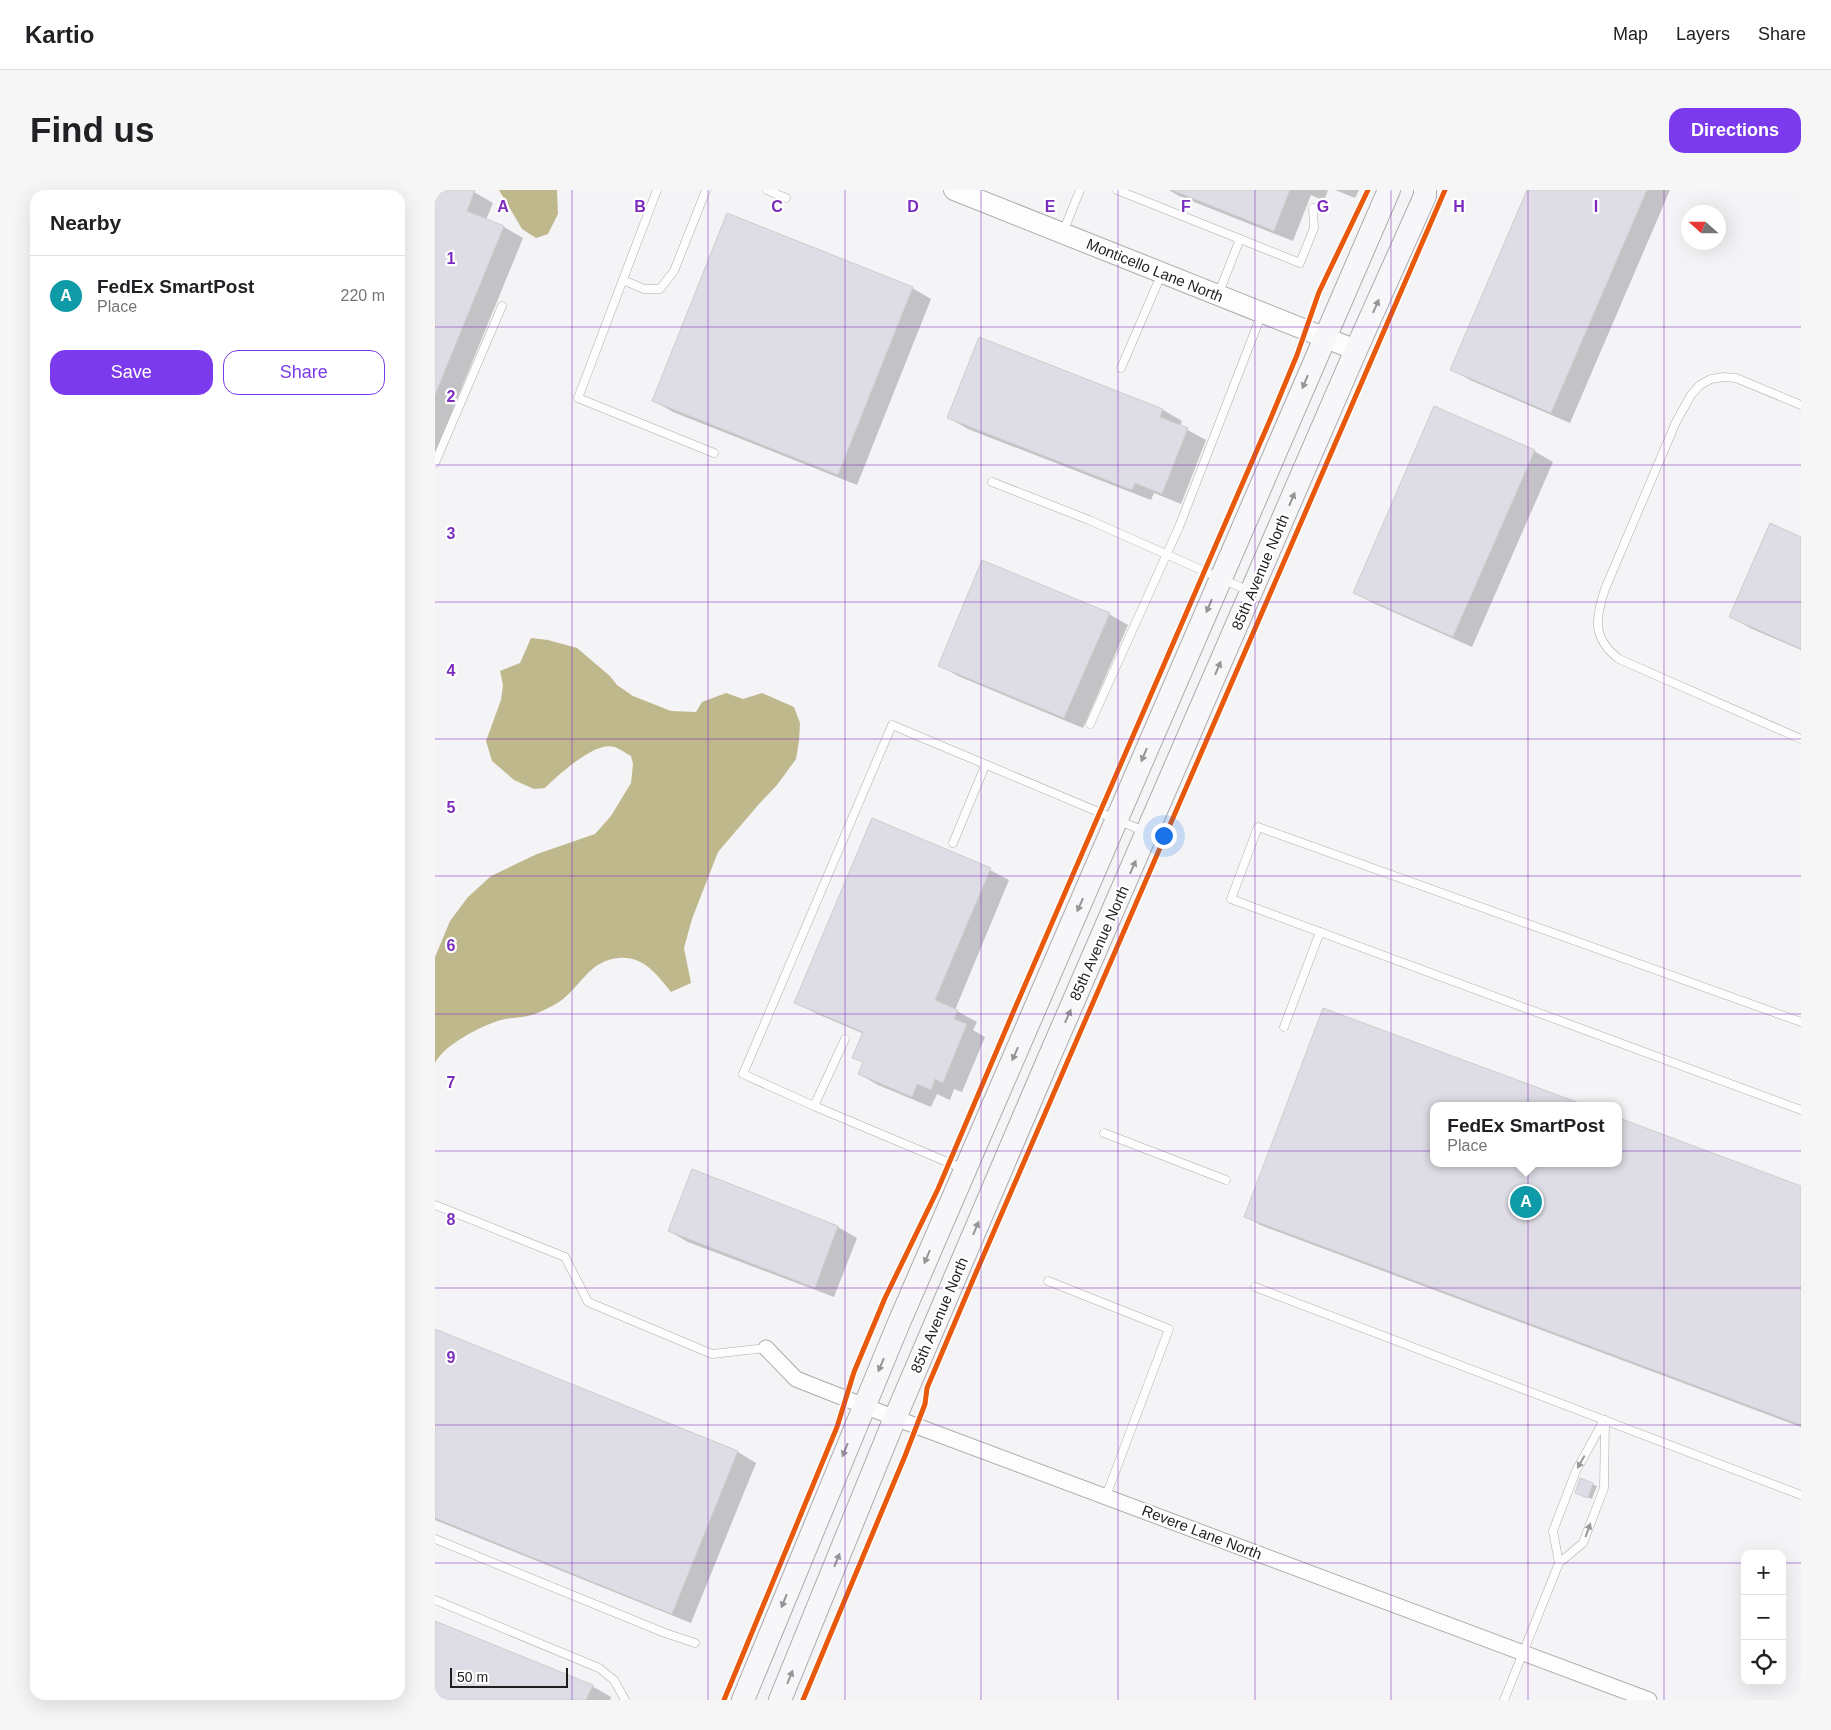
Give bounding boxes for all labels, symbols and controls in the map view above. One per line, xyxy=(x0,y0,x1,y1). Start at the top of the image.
text: Kartio xyxy=(25,21,94,48)
text: Map xyxy=(1613,24,1648,44)
text: Layers xyxy=(1676,24,1730,44)
text: Share xyxy=(1758,24,1806,44)
button: Directions xyxy=(1669,108,1801,153)
text: Find us xyxy=(30,110,154,149)
text: A xyxy=(497,198,509,215)
text: B xyxy=(634,198,646,215)
text: C xyxy=(771,198,783,215)
text: D xyxy=(907,198,919,215)
text: E xyxy=(1045,198,1056,215)
text: F xyxy=(1181,198,1191,215)
text: G xyxy=(1317,198,1329,215)
text: H xyxy=(1453,198,1465,215)
text: I xyxy=(1594,198,1598,215)
north arrow xyxy=(1681,205,1726,250)
text: Nearby xyxy=(50,211,121,234)
street label: Monticello Lane North xyxy=(1084,235,1226,305)
text: 1 xyxy=(447,250,456,267)
text: FedEx SmartPost xyxy=(97,276,254,297)
text: A xyxy=(60,287,72,304)
text: 220 m xyxy=(341,287,385,304)
text: Place xyxy=(97,298,137,315)
one-way arrow xyxy=(1372,299,1380,313)
button: Save xyxy=(50,350,213,395)
button: Share xyxy=(223,350,385,395)
one-way arrow xyxy=(1301,375,1309,389)
text: 2 xyxy=(447,388,456,405)
one-way arrow xyxy=(1288,492,1296,506)
street label: 85th Avenue North xyxy=(1228,512,1292,632)
text: 3 xyxy=(447,525,456,542)
one-way arrow xyxy=(1204,599,1212,613)
one-way arrow xyxy=(1215,660,1223,675)
text: 4 xyxy=(447,662,456,679)
one-way arrow xyxy=(1140,748,1148,762)
text: 5 xyxy=(447,799,456,816)
your location xyxy=(1151,823,1177,849)
one-way arrow xyxy=(1129,860,1137,874)
street label: 85th Avenue North xyxy=(1066,883,1132,1003)
one-way arrow xyxy=(1075,898,1083,912)
text: 6 xyxy=(447,937,456,954)
one-way arrow xyxy=(1064,1009,1072,1023)
one-way arrow xyxy=(1010,1047,1018,1061)
text: 7 xyxy=(447,1074,456,1091)
popup xyxy=(1430,1102,1622,1167)
text: FedEx SmartPost xyxy=(1447,1115,1605,1136)
text: Place xyxy=(1447,1137,1487,1154)
pin: A xyxy=(1510,1183,1542,1221)
text: 8 xyxy=(447,1211,456,1228)
one-way arrow xyxy=(973,1221,981,1235)
one-way arrow xyxy=(923,1250,931,1265)
street label: 85th Avenue North xyxy=(907,1255,971,1375)
text: 9 xyxy=(447,1349,456,1366)
one-way arrow xyxy=(876,1358,884,1372)
one-way arrow xyxy=(841,1443,849,1458)
one-way arrow xyxy=(1576,1455,1585,1469)
street label: Revere Lane North xyxy=(1140,1501,1264,1563)
one-way arrow xyxy=(1584,1522,1592,1537)
map controls xyxy=(1741,1550,1786,1685)
button: + xyxy=(1741,1550,1786,1595)
one-way arrow xyxy=(834,1553,841,1568)
one-way arrow xyxy=(780,1594,788,1609)
button: − xyxy=(1741,1595,1786,1640)
button: locate xyxy=(1741,1640,1786,1685)
scale bar xyxy=(450,1665,567,1688)
text: 50 m xyxy=(457,1669,488,1685)
one-way arrow xyxy=(786,1670,794,1684)

